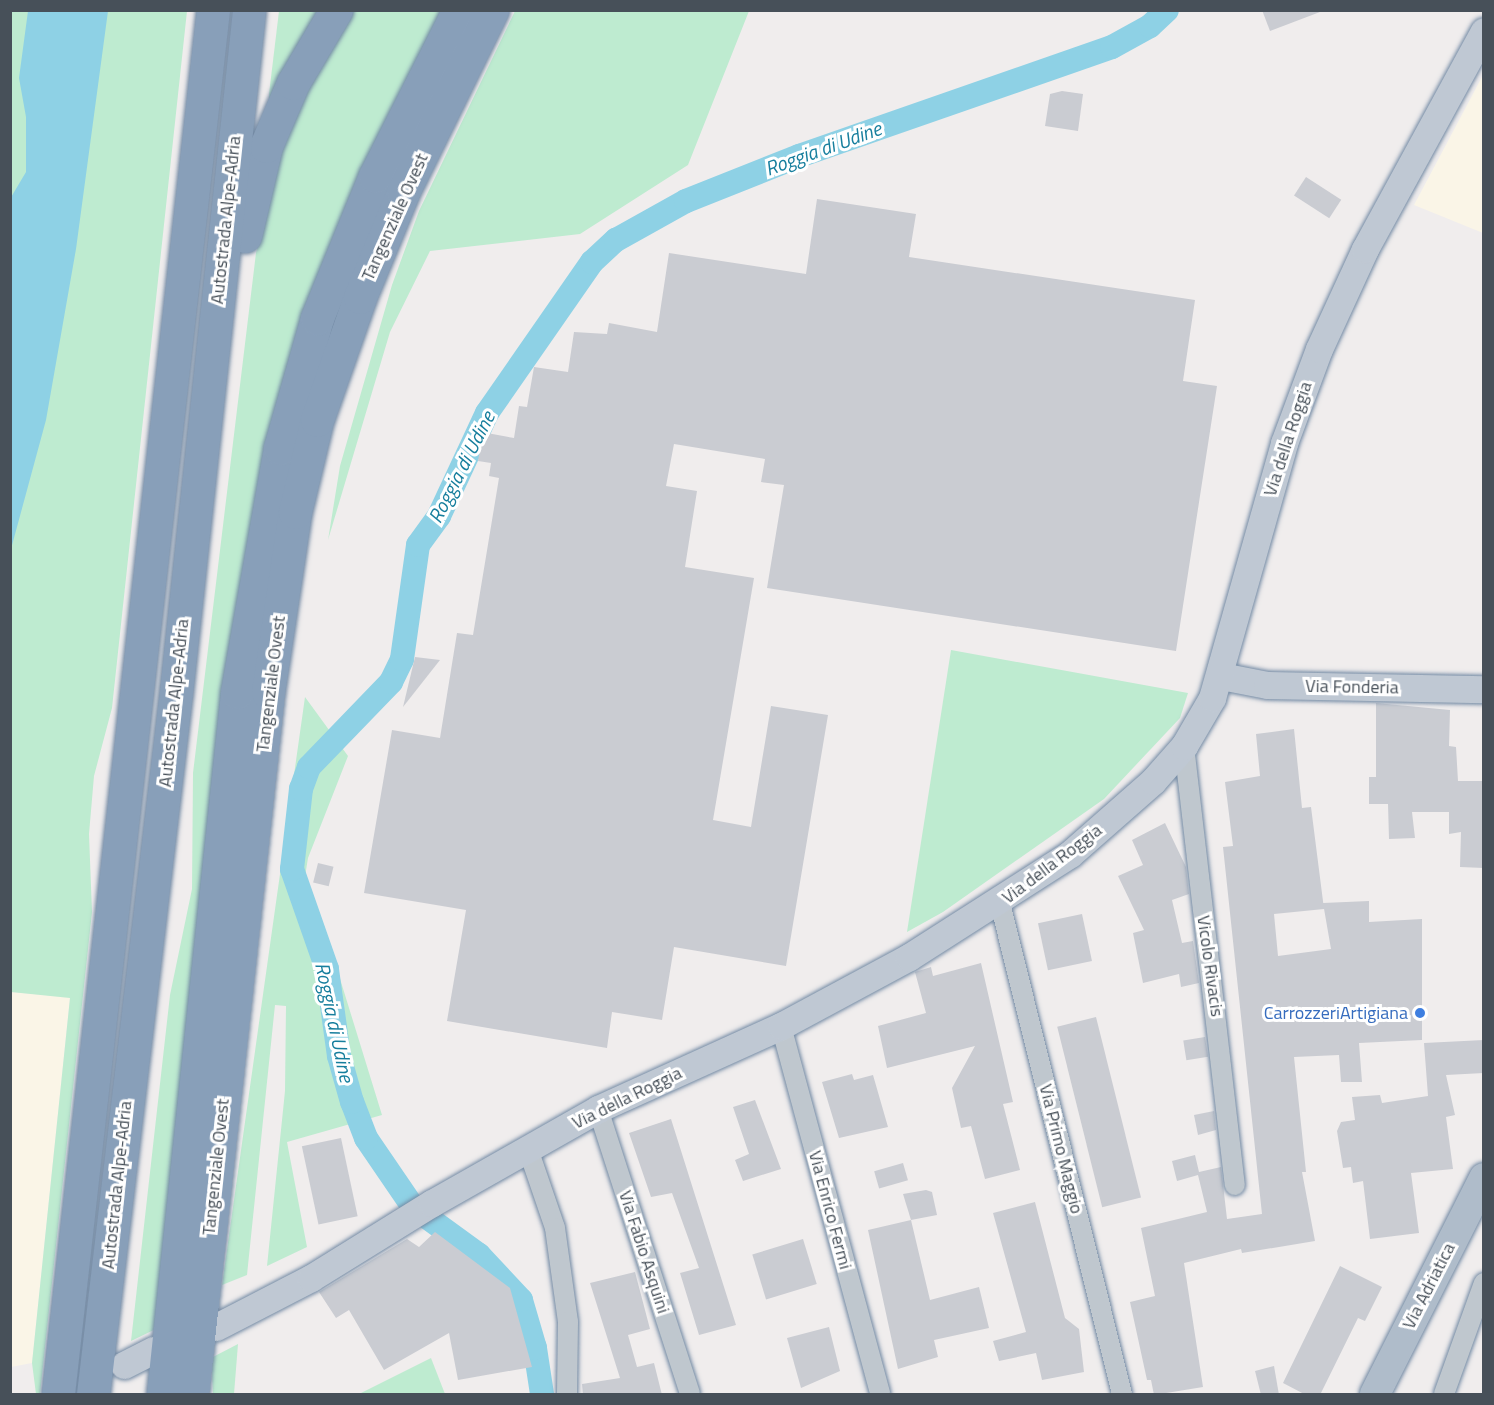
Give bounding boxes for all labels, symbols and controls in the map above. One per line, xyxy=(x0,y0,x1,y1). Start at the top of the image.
water label: Roggia di Udine xyxy=(762,116,884,180)
street label: Autostrada Alpe-Adria xyxy=(206,135,246,305)
street label: Tangenziale Ovest xyxy=(357,150,433,284)
street label: Via della Roggia xyxy=(1259,379,1317,499)
water label: Roggia di Udine xyxy=(423,407,499,527)
street label: Tangenziale Ovest xyxy=(252,615,290,753)
street label: Autostrada Alpe-Adria xyxy=(154,618,194,788)
street label: Via Fonderia xyxy=(1305,675,1399,699)
street label: Via della Roggia xyxy=(998,820,1106,908)
street label: Vicolo Rivacis xyxy=(1192,914,1228,1018)
water label: Roggia di Udine xyxy=(311,960,359,1084)
place label: CarrozzeriArtigiana xyxy=(1264,1002,1408,1024)
marker: CarrozzeriArtigiana xyxy=(1413,1006,1427,1020)
street label: Via della Roggia xyxy=(569,1062,685,1134)
street label: Via Primo Maggio xyxy=(1034,1082,1088,1216)
street label: Tangenziale Ovest xyxy=(198,1098,234,1236)
street label: Autostrada Alpe-Adria xyxy=(97,1100,137,1270)
street label: Via Enrico Fermi xyxy=(804,1148,856,1272)
street label: Via Fabio Asquini xyxy=(614,1188,674,1316)
street label: Via Adriatica xyxy=(1398,1239,1460,1333)

